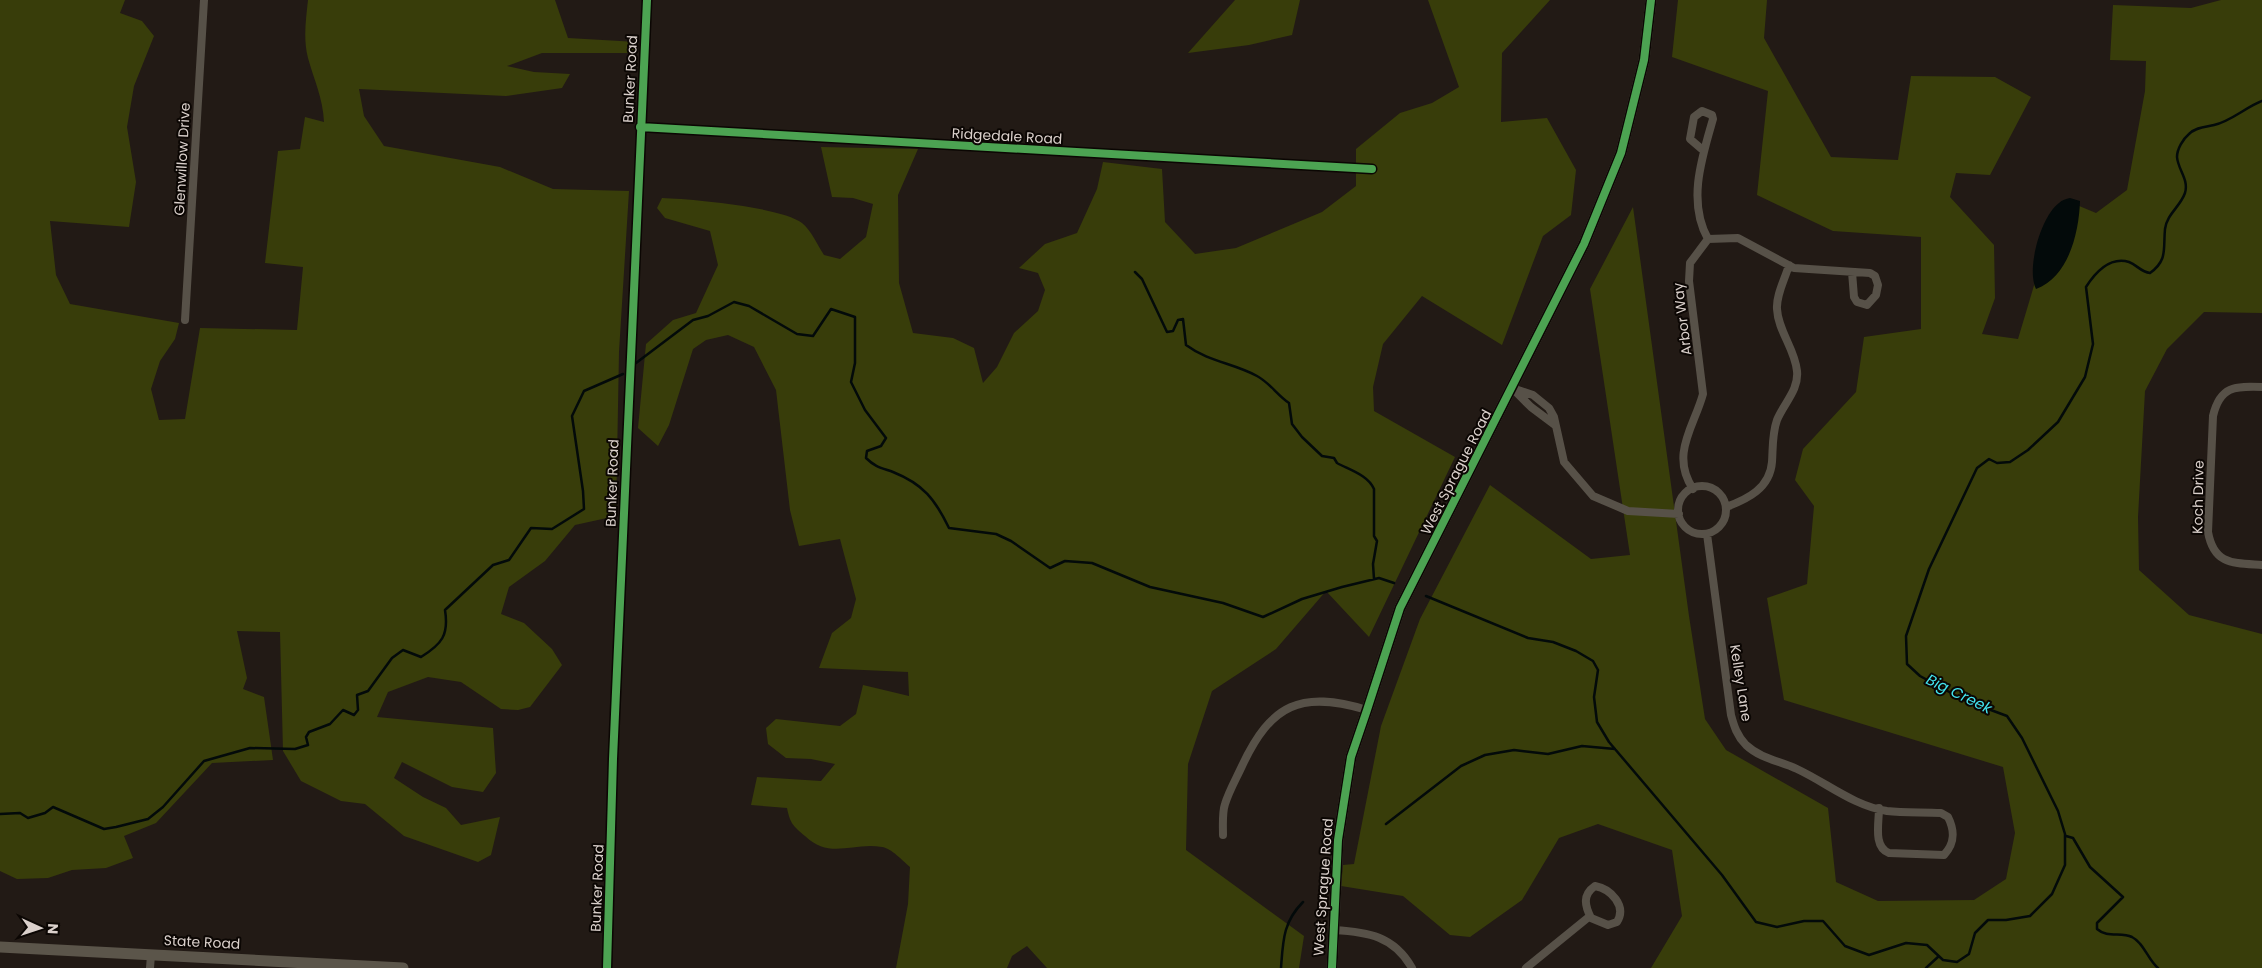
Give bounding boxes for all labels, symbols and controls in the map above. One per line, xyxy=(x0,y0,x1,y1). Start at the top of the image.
street label: Bunker Road xyxy=(618,35,642,123)
street label: Glenwillow Drive xyxy=(169,102,195,216)
street label: Ridgedale Road xyxy=(951,123,1063,149)
street label: Arbor Way xyxy=(1668,281,1696,356)
street label: West Sprague Road xyxy=(1416,406,1496,538)
street label: Bunker Road xyxy=(600,439,624,527)
street label: Koch Drive xyxy=(2187,460,2209,534)
street label: Kelley Lane xyxy=(1725,643,1757,723)
water label: Big Creek xyxy=(1923,669,1997,719)
street label: West Sprague Road xyxy=(1308,817,1338,957)
street label: Bunker Road xyxy=(585,844,609,932)
north arrow xyxy=(15,903,65,953)
text: N xyxy=(43,923,63,934)
street label: State Road xyxy=(163,930,241,954)

